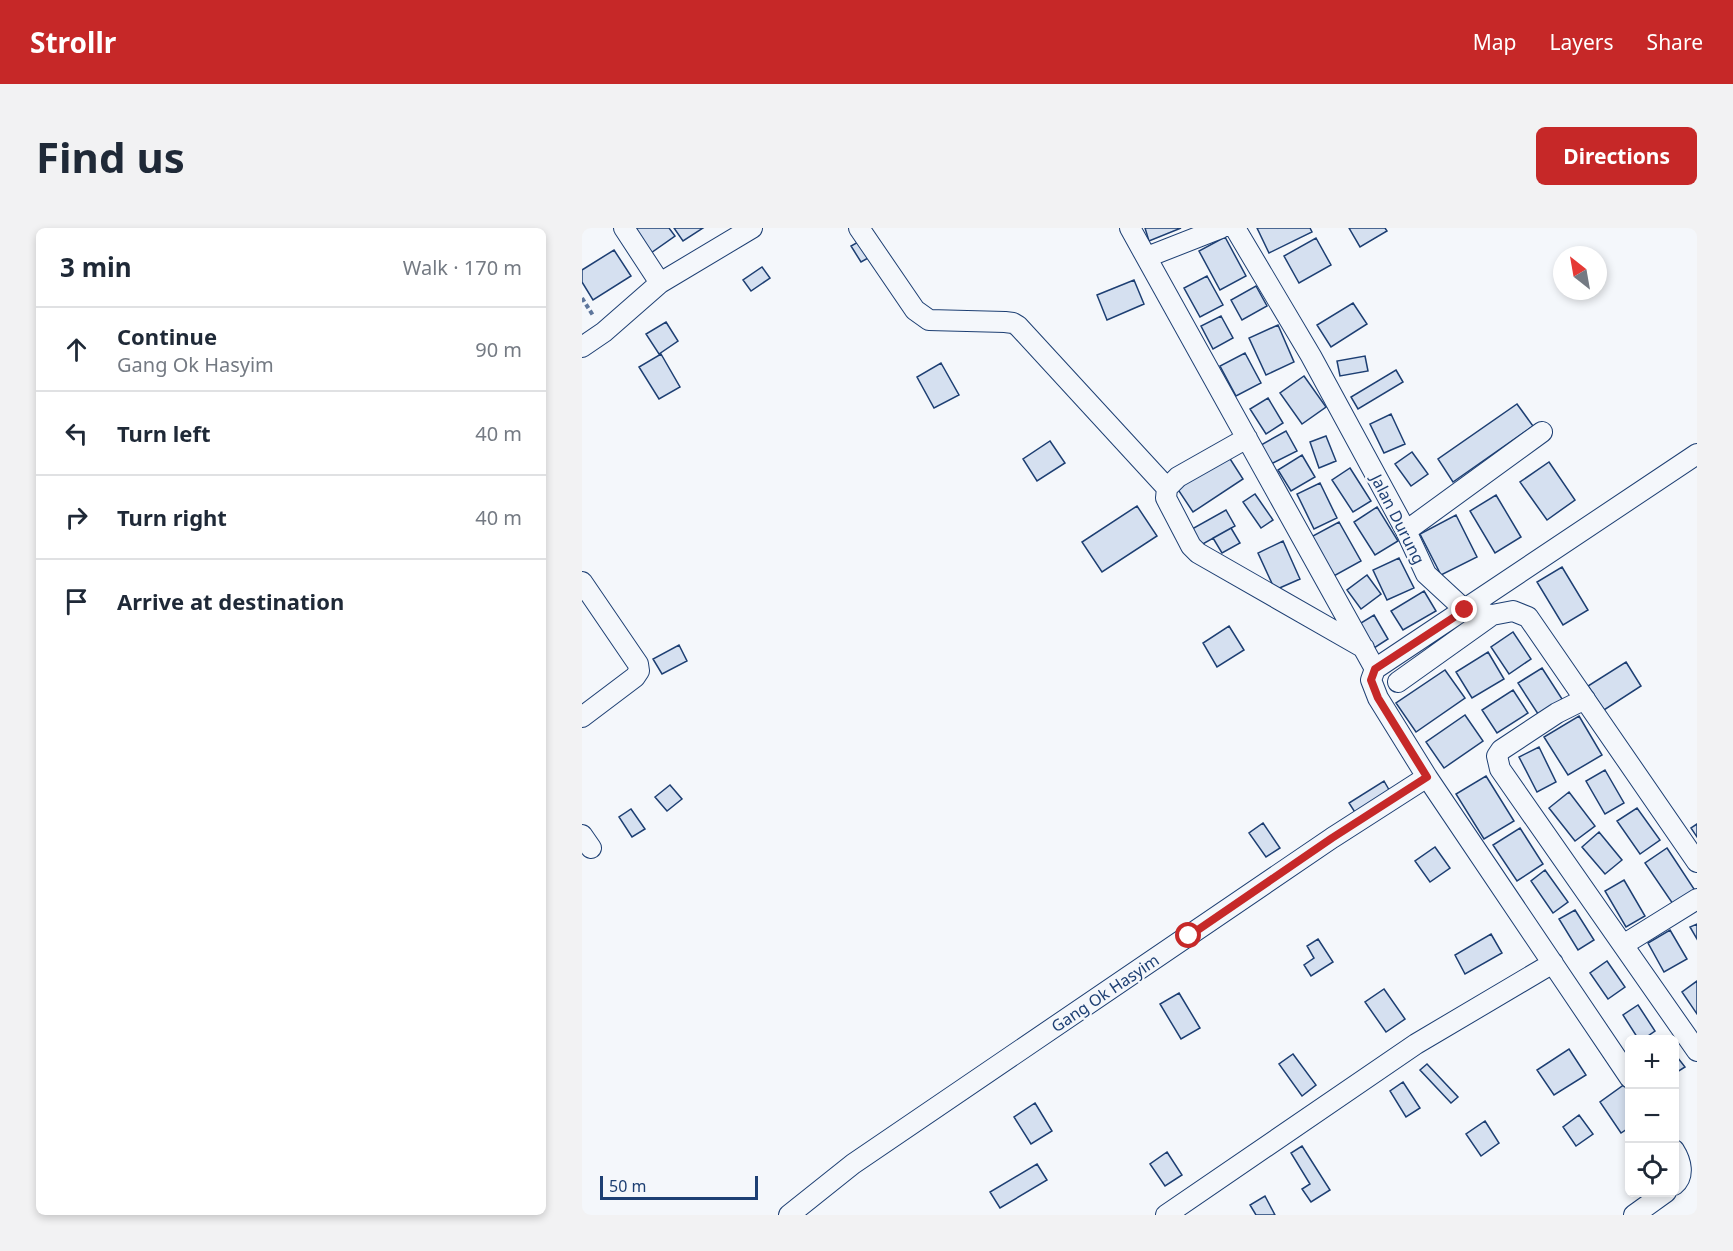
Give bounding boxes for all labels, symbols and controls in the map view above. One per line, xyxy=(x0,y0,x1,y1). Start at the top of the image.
text: Strollr xyxy=(30,23,116,61)
text: Map xyxy=(1473,28,1517,56)
text: Layers xyxy=(1550,28,1614,56)
text: Share xyxy=(1647,28,1703,56)
button: Directions xyxy=(1536,127,1697,185)
text: Find us xyxy=(36,128,185,185)
north arrow xyxy=(1553,246,1607,300)
text: 3 min xyxy=(60,249,132,285)
text: Walk · 170 m xyxy=(403,254,522,281)
text: Continue xyxy=(117,321,217,351)
icon: ahead xyxy=(60,333,93,366)
text: 90 m xyxy=(475,336,522,363)
text: Gang Ok Hasyim xyxy=(117,351,274,378)
icon: left xyxy=(60,417,93,450)
text: Turn left xyxy=(117,418,211,448)
text: 40 m xyxy=(475,420,522,447)
street label: Jalan Durung xyxy=(1365,468,1430,568)
icon: right xyxy=(60,501,93,534)
text: Turn right xyxy=(117,502,227,532)
text: 40 m xyxy=(475,504,522,531)
icon: arrive xyxy=(60,585,93,618)
text: Arrive at destination xyxy=(117,586,344,616)
route end xyxy=(1451,596,1477,622)
route start xyxy=(1175,922,1201,948)
street label: Gang Ok Hasyim xyxy=(1047,949,1163,1037)
map controls xyxy=(1625,1035,1679,1197)
button: + xyxy=(1625,1035,1679,1089)
button: − xyxy=(1625,1089,1679,1143)
button: locate xyxy=(1625,1143,1679,1197)
scale bar xyxy=(600,1173,758,1200)
text: 50 m xyxy=(609,1175,646,1197)

